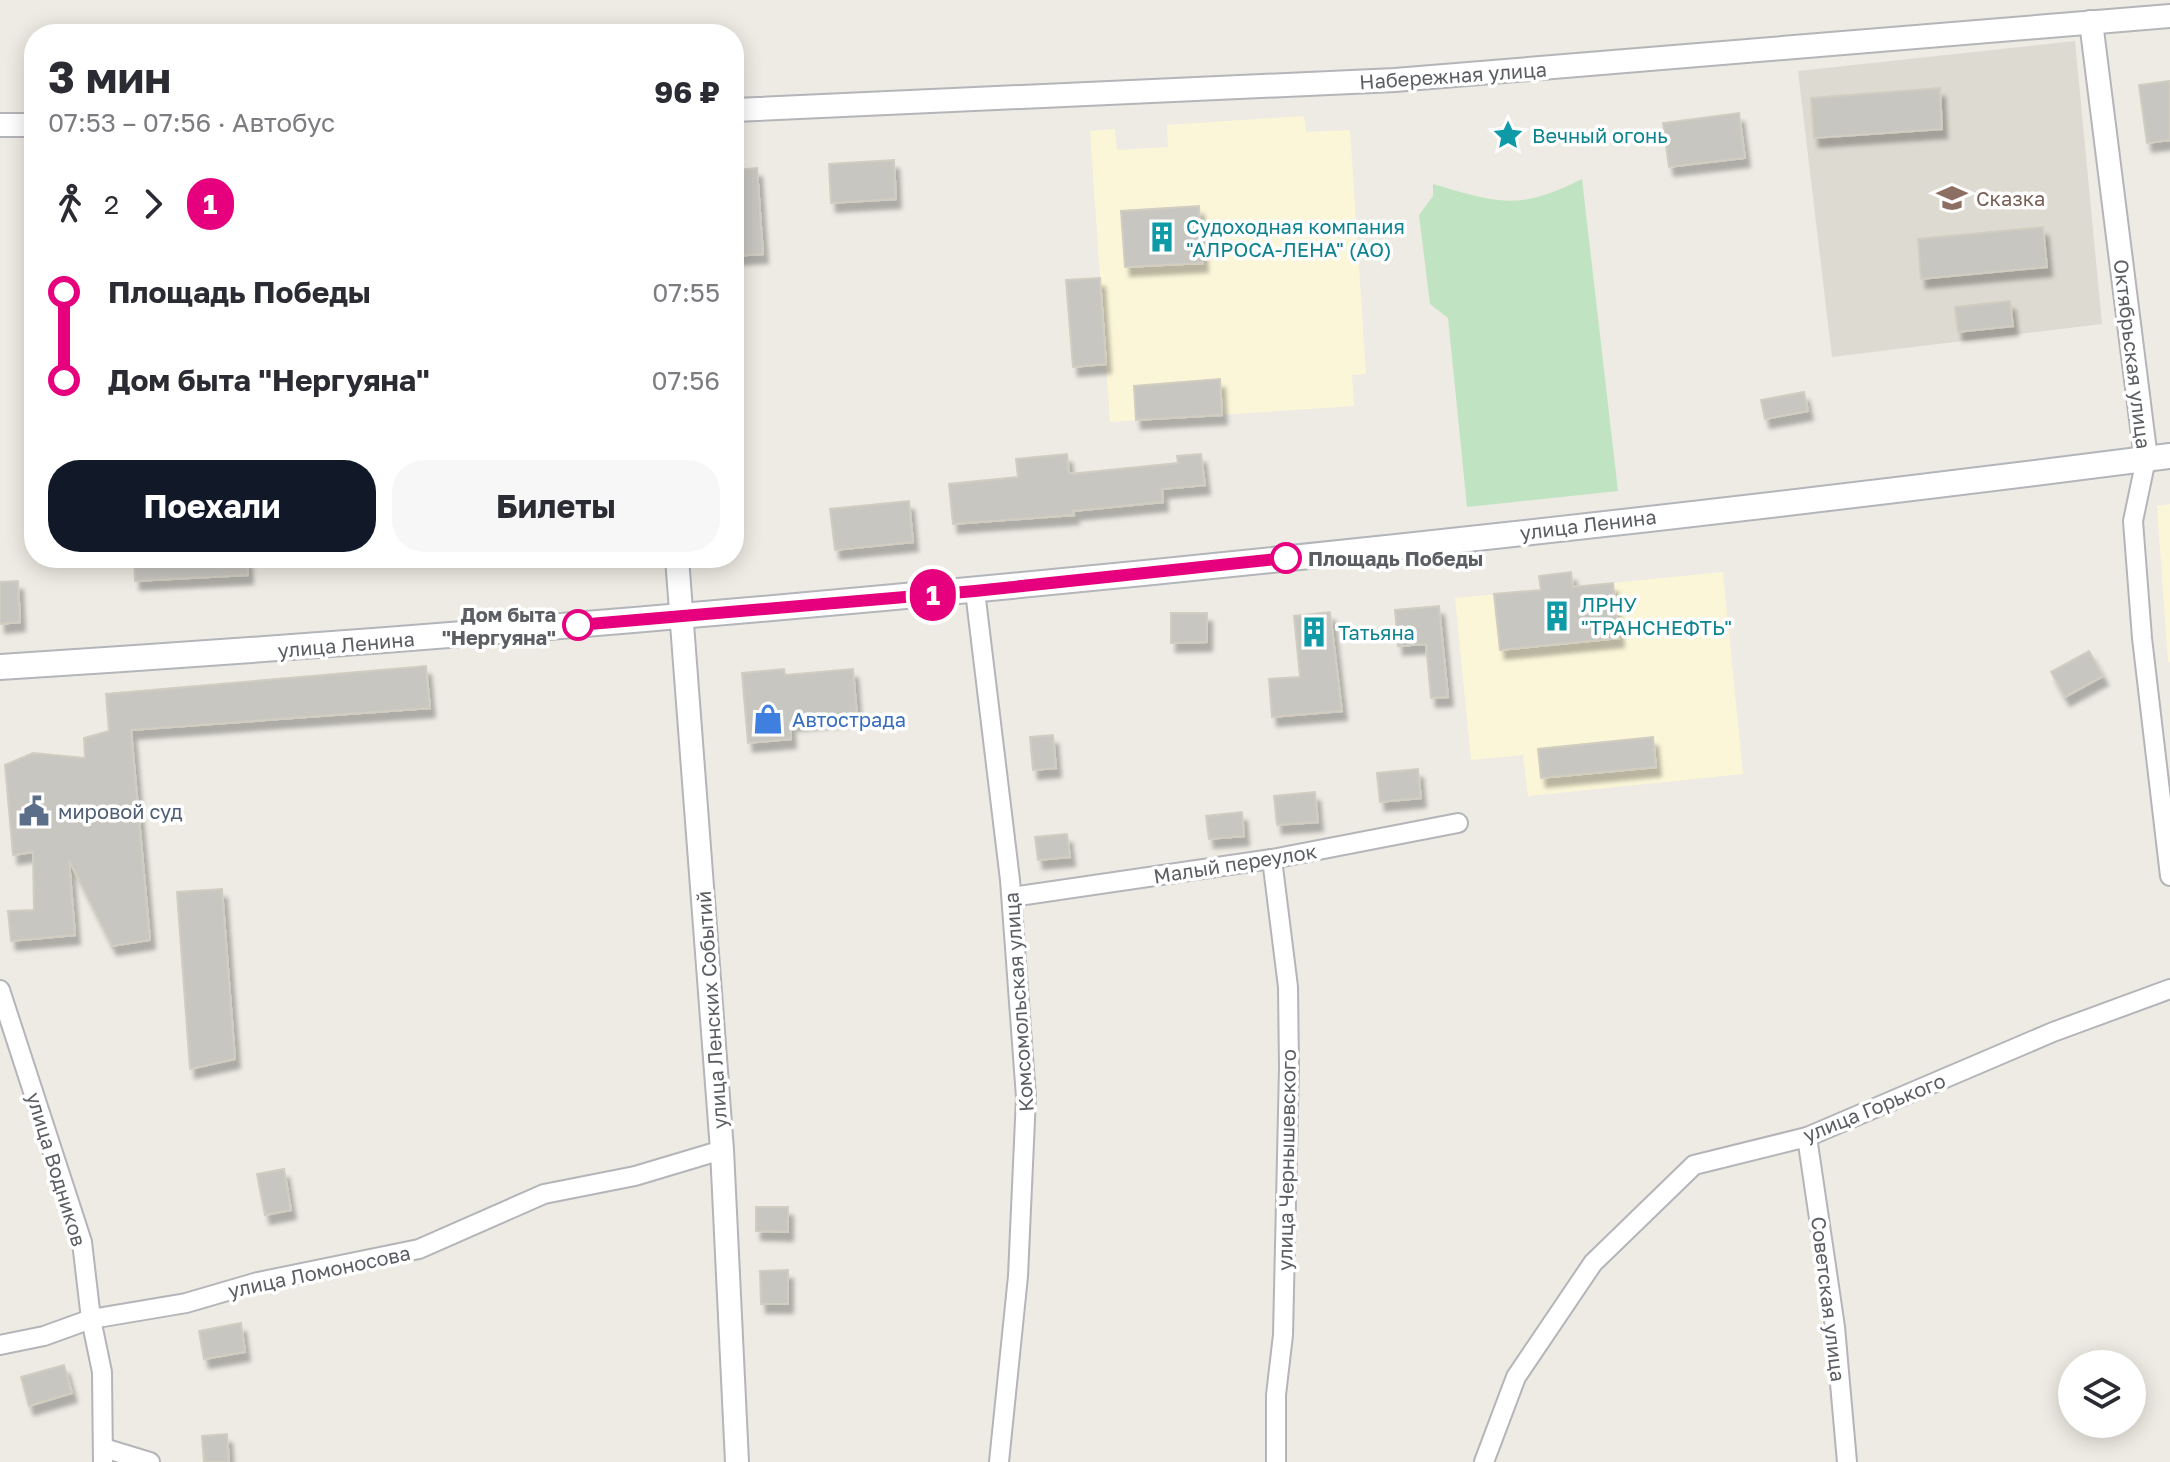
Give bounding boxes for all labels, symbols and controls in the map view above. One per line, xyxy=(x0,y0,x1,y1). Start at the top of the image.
text: 3 мин xyxy=(48,50,171,103)
street label: Набережная улица xyxy=(1358,56,1548,94)
text: 96 ₽ xyxy=(654,74,720,110)
text: 07:53 – 07:56 · Автобус xyxy=(48,107,335,138)
place icon: Вечный огонь xyxy=(1491,118,1525,152)
place label: Вечный огонь xyxy=(1532,123,1668,147)
school or university icon: Сказка xyxy=(1935,181,1969,215)
icon: walk xyxy=(48,182,92,226)
icon: forward xyxy=(131,182,175,226)
place label: Сказка xyxy=(1976,186,2045,210)
text: 1 xyxy=(203,187,218,220)
text: 2 xyxy=(104,189,119,220)
place label: Судоходная компания "АЛРОСА-ЛЕНА" (АО) xyxy=(1186,214,1405,261)
building icon: Судоходная компания "АЛРОСА-ЛЕНА" (АО) xyxy=(1145,220,1179,254)
street label: Октябрьская улица xyxy=(2109,258,2157,450)
text: Площадь Победы xyxy=(108,274,371,310)
text: 07:55 xyxy=(652,277,720,308)
text: Дом быта "Нергуяна" xyxy=(108,362,430,398)
text: 07:56 xyxy=(651,365,720,396)
button: Поехали xyxy=(48,460,376,552)
button: Билеты xyxy=(392,460,720,552)
street label: улица Ленина xyxy=(1518,504,1658,544)
marker: Площадь Победы xyxy=(1271,543,1301,573)
place label: Площадь Победы xyxy=(1308,546,1483,570)
line badge: 1 xyxy=(907,569,959,621)
text: 1 xyxy=(926,578,940,611)
place label: ЛРНУ "ТРАНСНЕФТЬ" xyxy=(1581,592,1732,639)
building icon: ЛРНУ "ТРАНСНЕФТЬ" xyxy=(1540,599,1574,633)
place label: Дом быта "Нергуяна" xyxy=(442,602,556,649)
marker: Дом быта "Нергуяна" xyxy=(563,610,593,640)
building icon: Татьяна xyxy=(1297,615,1331,649)
place label: Татьяна xyxy=(1338,620,1415,644)
street label: улица Ленина xyxy=(277,626,415,662)
shop icon: Автострада xyxy=(751,702,785,736)
place label: Автострада xyxy=(792,707,906,731)
public building icon: мировой суд xyxy=(17,794,51,828)
place label: мировой суд xyxy=(58,799,183,823)
street label: Малый переулок xyxy=(1152,838,1318,888)
street label: улица Ленских Событий xyxy=(691,890,731,1130)
street label: Комсомольская улица xyxy=(998,891,1038,1113)
street label: улица Чернышевского xyxy=(1272,1049,1300,1271)
street label: улица Горького xyxy=(1799,1067,1949,1147)
street label: улица Водников xyxy=(22,1089,92,1249)
street label: Советская улица xyxy=(1807,1215,1851,1383)
street label: улица Ломоносова xyxy=(226,1240,412,1302)
map controls xyxy=(2058,1350,2146,1438)
button: layers xyxy=(2058,1350,2146,1438)

